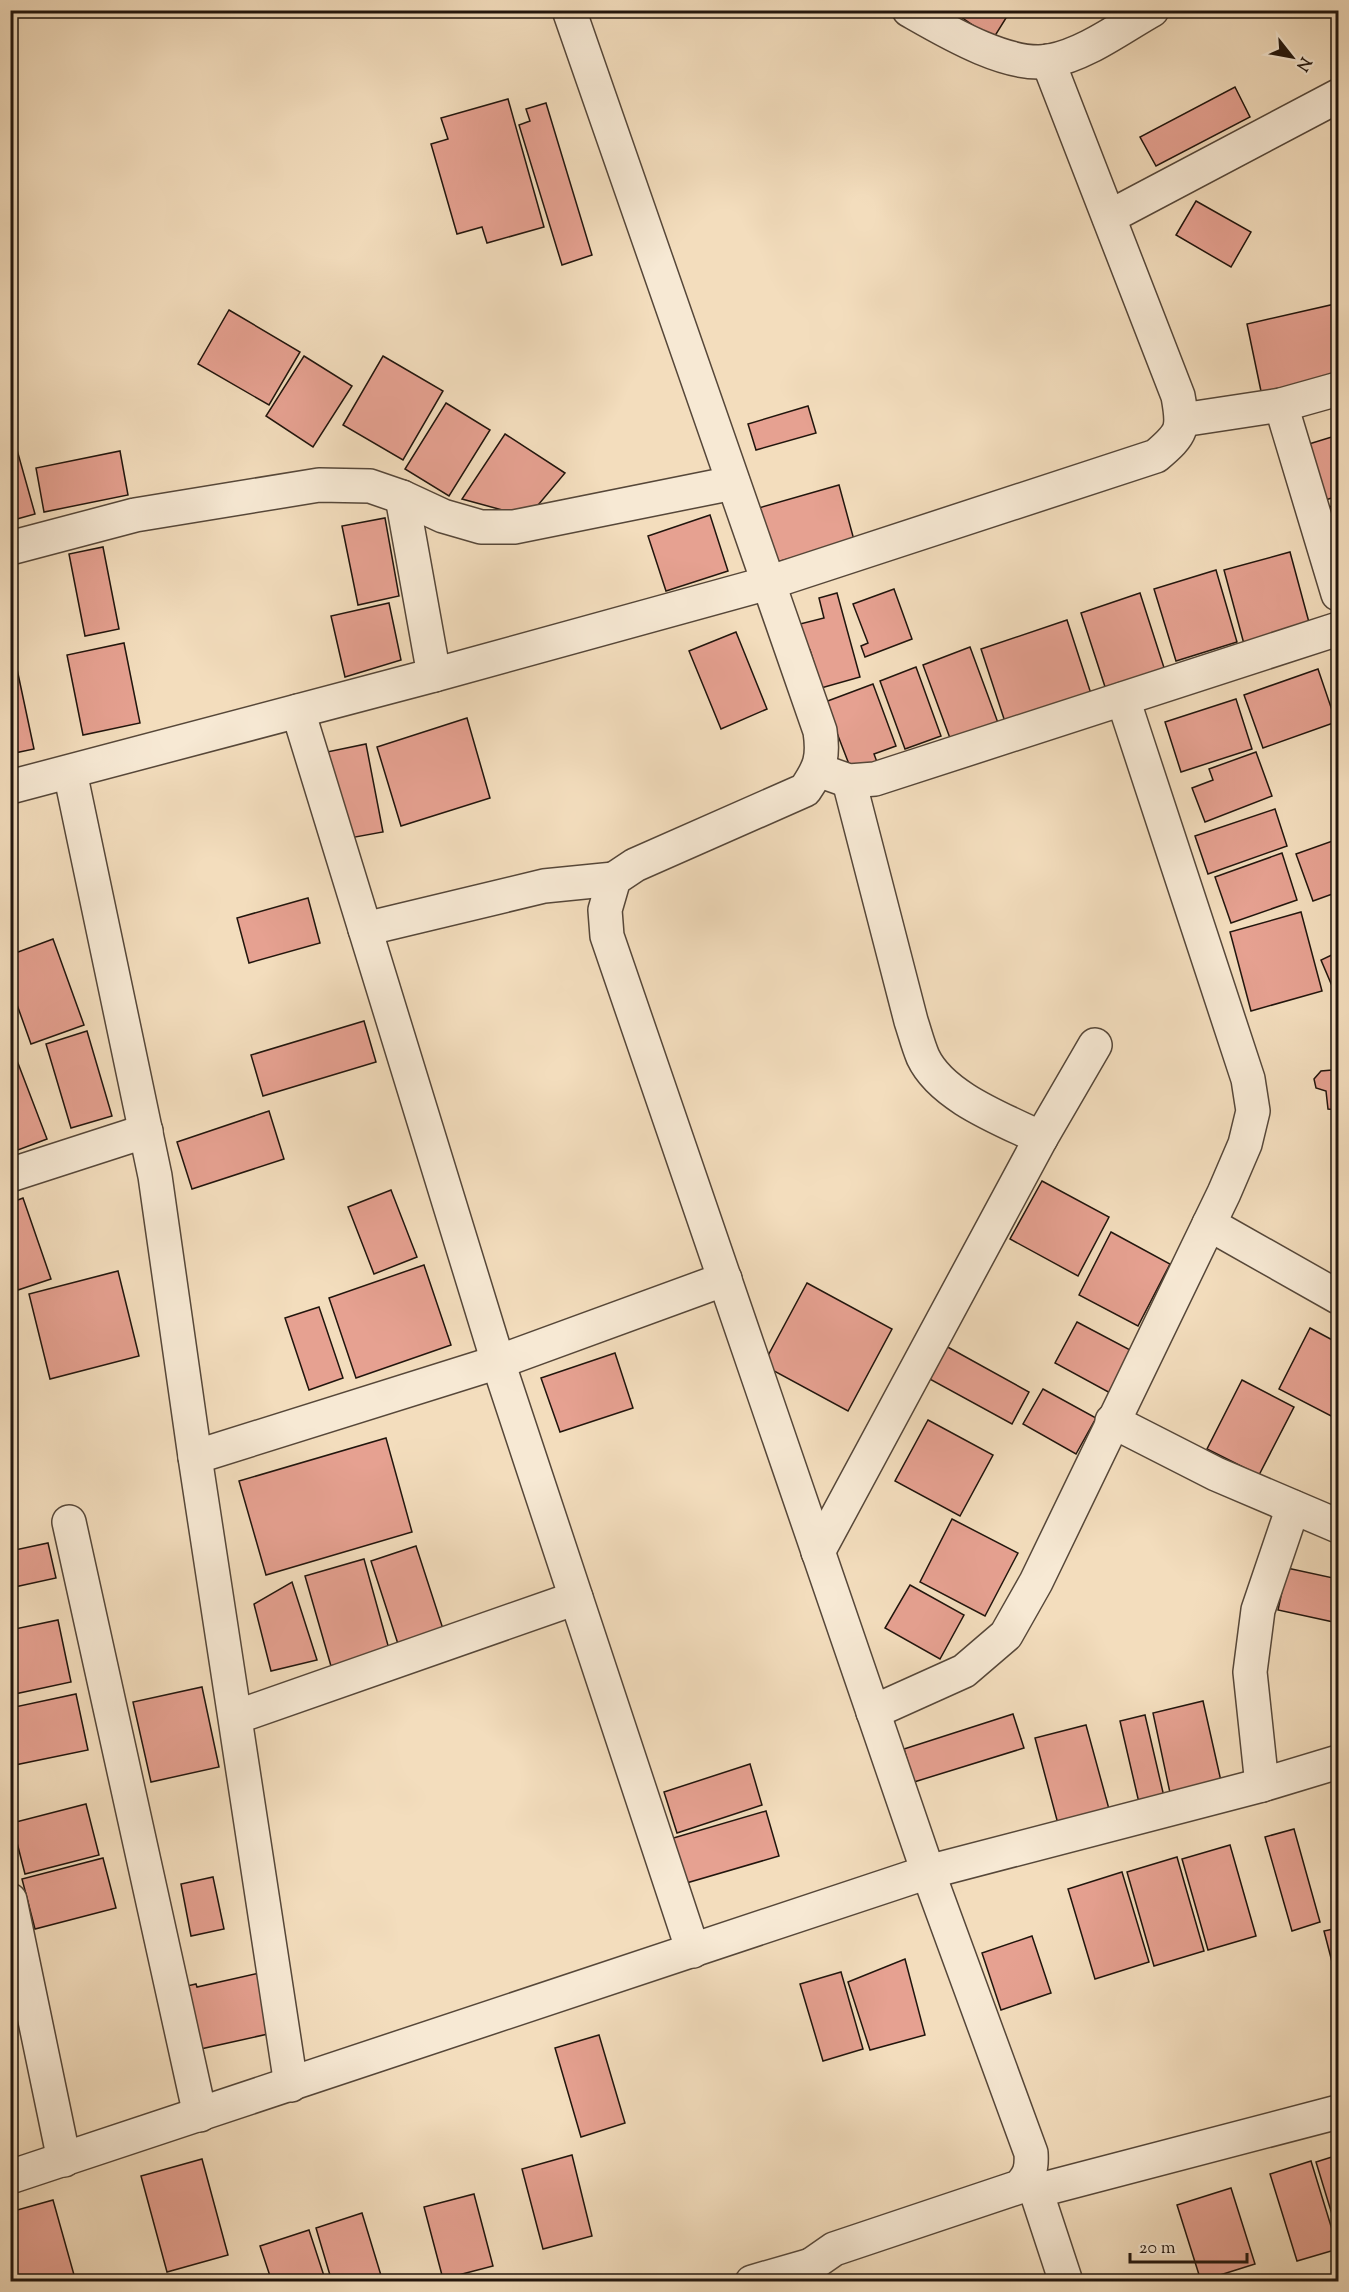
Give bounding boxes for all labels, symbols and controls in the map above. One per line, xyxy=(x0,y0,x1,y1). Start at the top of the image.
north arrow xyxy=(1262,27,1322,87)
text: N xyxy=(1289,52,1316,75)
scale bar xyxy=(1130,2226,1247,2264)
text: 20 m xyxy=(1139,2236,1176,2262)

